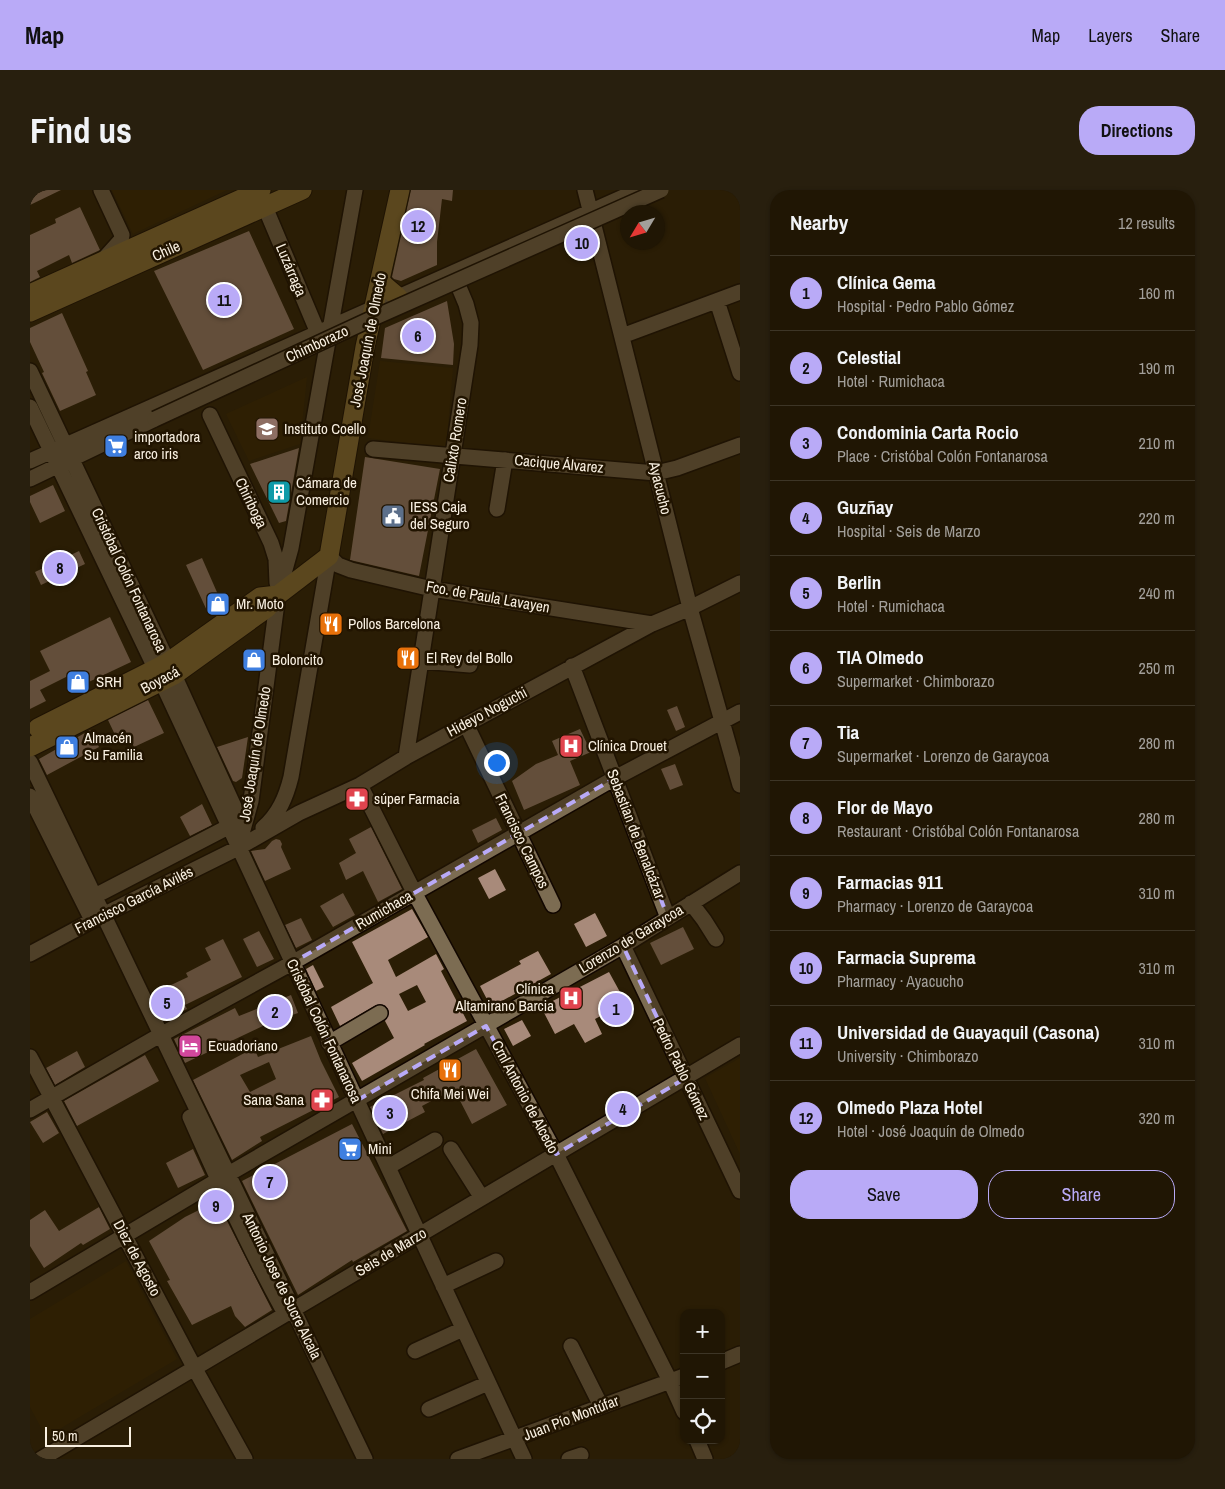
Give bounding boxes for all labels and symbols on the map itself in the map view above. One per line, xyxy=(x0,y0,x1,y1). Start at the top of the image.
north arrow xyxy=(620,205,665,250)
pin: 12 xyxy=(402,207,434,245)
pin: 10 xyxy=(566,224,598,262)
street label: Chile xyxy=(148,235,183,266)
street label: Luzárraga xyxy=(271,240,312,300)
street label: José Joaquín de Olmedo xyxy=(344,271,391,409)
pin: 11 xyxy=(208,281,240,319)
pin: 6 xyxy=(402,317,434,355)
street label: Chimborazo xyxy=(282,320,352,367)
street label: Calixto Romero xyxy=(437,396,472,484)
school or university icon: Instituto Coello xyxy=(254,416,280,442)
place label: Instituto Coello xyxy=(284,418,366,439)
place label: importadora arco iris xyxy=(134,426,200,464)
supermarket icon: importadora arco iris xyxy=(103,433,129,459)
street label: Cacique Álvarez xyxy=(514,449,605,478)
street label: Ayacucho xyxy=(644,458,677,517)
place label: Cámara de Comercio xyxy=(296,472,357,510)
street label: Chiriboga xyxy=(230,474,273,532)
building icon: Cámara de Comercio xyxy=(266,479,292,505)
place label: IESS Caja del Seguro xyxy=(410,496,470,534)
public building icon: IESS Caja del Seguro xyxy=(380,503,406,529)
street label: Cristóbal Colón Fontanarosa xyxy=(87,504,172,655)
pin: 8 xyxy=(44,549,76,587)
street label: Fco. de Paula Lavayen xyxy=(425,575,552,618)
shop icon: Mr. Moto xyxy=(205,591,231,617)
place label: Mr. Moto xyxy=(236,593,284,614)
restaurant icon: Pollos Barcelona xyxy=(318,611,344,637)
place label: Pollos Barcelona xyxy=(348,613,440,634)
restaurant icon: El Rey del Bollo xyxy=(395,645,421,671)
shop icon: Boloncito xyxy=(241,647,267,673)
place label: El Rey del Bollo xyxy=(426,647,513,668)
place label: Boloncito xyxy=(272,649,323,670)
street label: Boyacá xyxy=(137,661,183,698)
shop icon: SRH xyxy=(65,669,91,695)
place label: SRH xyxy=(96,671,122,692)
street label: Hideyo Noguchi xyxy=(443,682,531,742)
street label: José Joaquín de Olmedo xyxy=(233,685,276,823)
place label: Almacén Su Familia xyxy=(83,727,143,765)
hospital icon: Clínica Drouet xyxy=(558,733,584,759)
shop icon: Almacén Su Familia xyxy=(54,734,80,760)
place label: Clínica Drouet xyxy=(588,735,667,756)
your location xyxy=(484,750,510,776)
street label: Sebastian de Benalcázar xyxy=(602,766,671,902)
pharmacy icon: súper Farmacia xyxy=(344,786,370,812)
place label: súper Farmacia xyxy=(374,788,460,809)
street label: Francisco Campos xyxy=(490,790,555,892)
street label: Francisco García Avilés xyxy=(71,861,197,939)
street label: Rumichaca xyxy=(352,885,416,934)
street label: Lorenzo de Garaycoa xyxy=(575,899,687,978)
street label: Cristóbal Colón Fontanarosa xyxy=(282,955,367,1106)
place label: Clínica Altamirano Barcia xyxy=(455,978,554,1016)
pin: 5 xyxy=(151,984,183,1022)
hospital icon: Clínica Altamirano Barcia xyxy=(558,985,584,1011)
pin: 1 xyxy=(600,990,632,1028)
pin: 2 xyxy=(259,993,291,1031)
street label: Pedro Pablo Gómez xyxy=(648,1014,715,1123)
hotel icon: Ecuadoriano xyxy=(177,1033,203,1059)
place label: Ecuadoriano xyxy=(208,1035,278,1056)
street label: Crnl Antonio de Alcedo xyxy=(487,1037,564,1157)
restaurant icon: Chifa Mei Wei xyxy=(437,1057,463,1083)
place label: Chifa Mei Wei xyxy=(411,1083,489,1104)
pharmacy icon: Sana Sana xyxy=(309,1087,335,1113)
place label: Sana Sana xyxy=(243,1089,304,1110)
pin: 4 xyxy=(607,1090,639,1128)
pin: 3 xyxy=(374,1094,406,1132)
supermarket icon: Mini xyxy=(337,1136,363,1162)
place label: Mini xyxy=(368,1138,392,1159)
pin: 7 xyxy=(254,1163,286,1201)
pin: 9 xyxy=(200,1187,232,1225)
street label: Antonio Jose de Sucre Alcala xyxy=(237,1208,327,1363)
street label: Diez de Agosto xyxy=(109,1216,166,1300)
street label: Seis de Marzo xyxy=(351,1222,430,1281)
street label: Juan Pío Montúfar xyxy=(520,1390,622,1445)
scale bar xyxy=(45,1424,131,1447)

